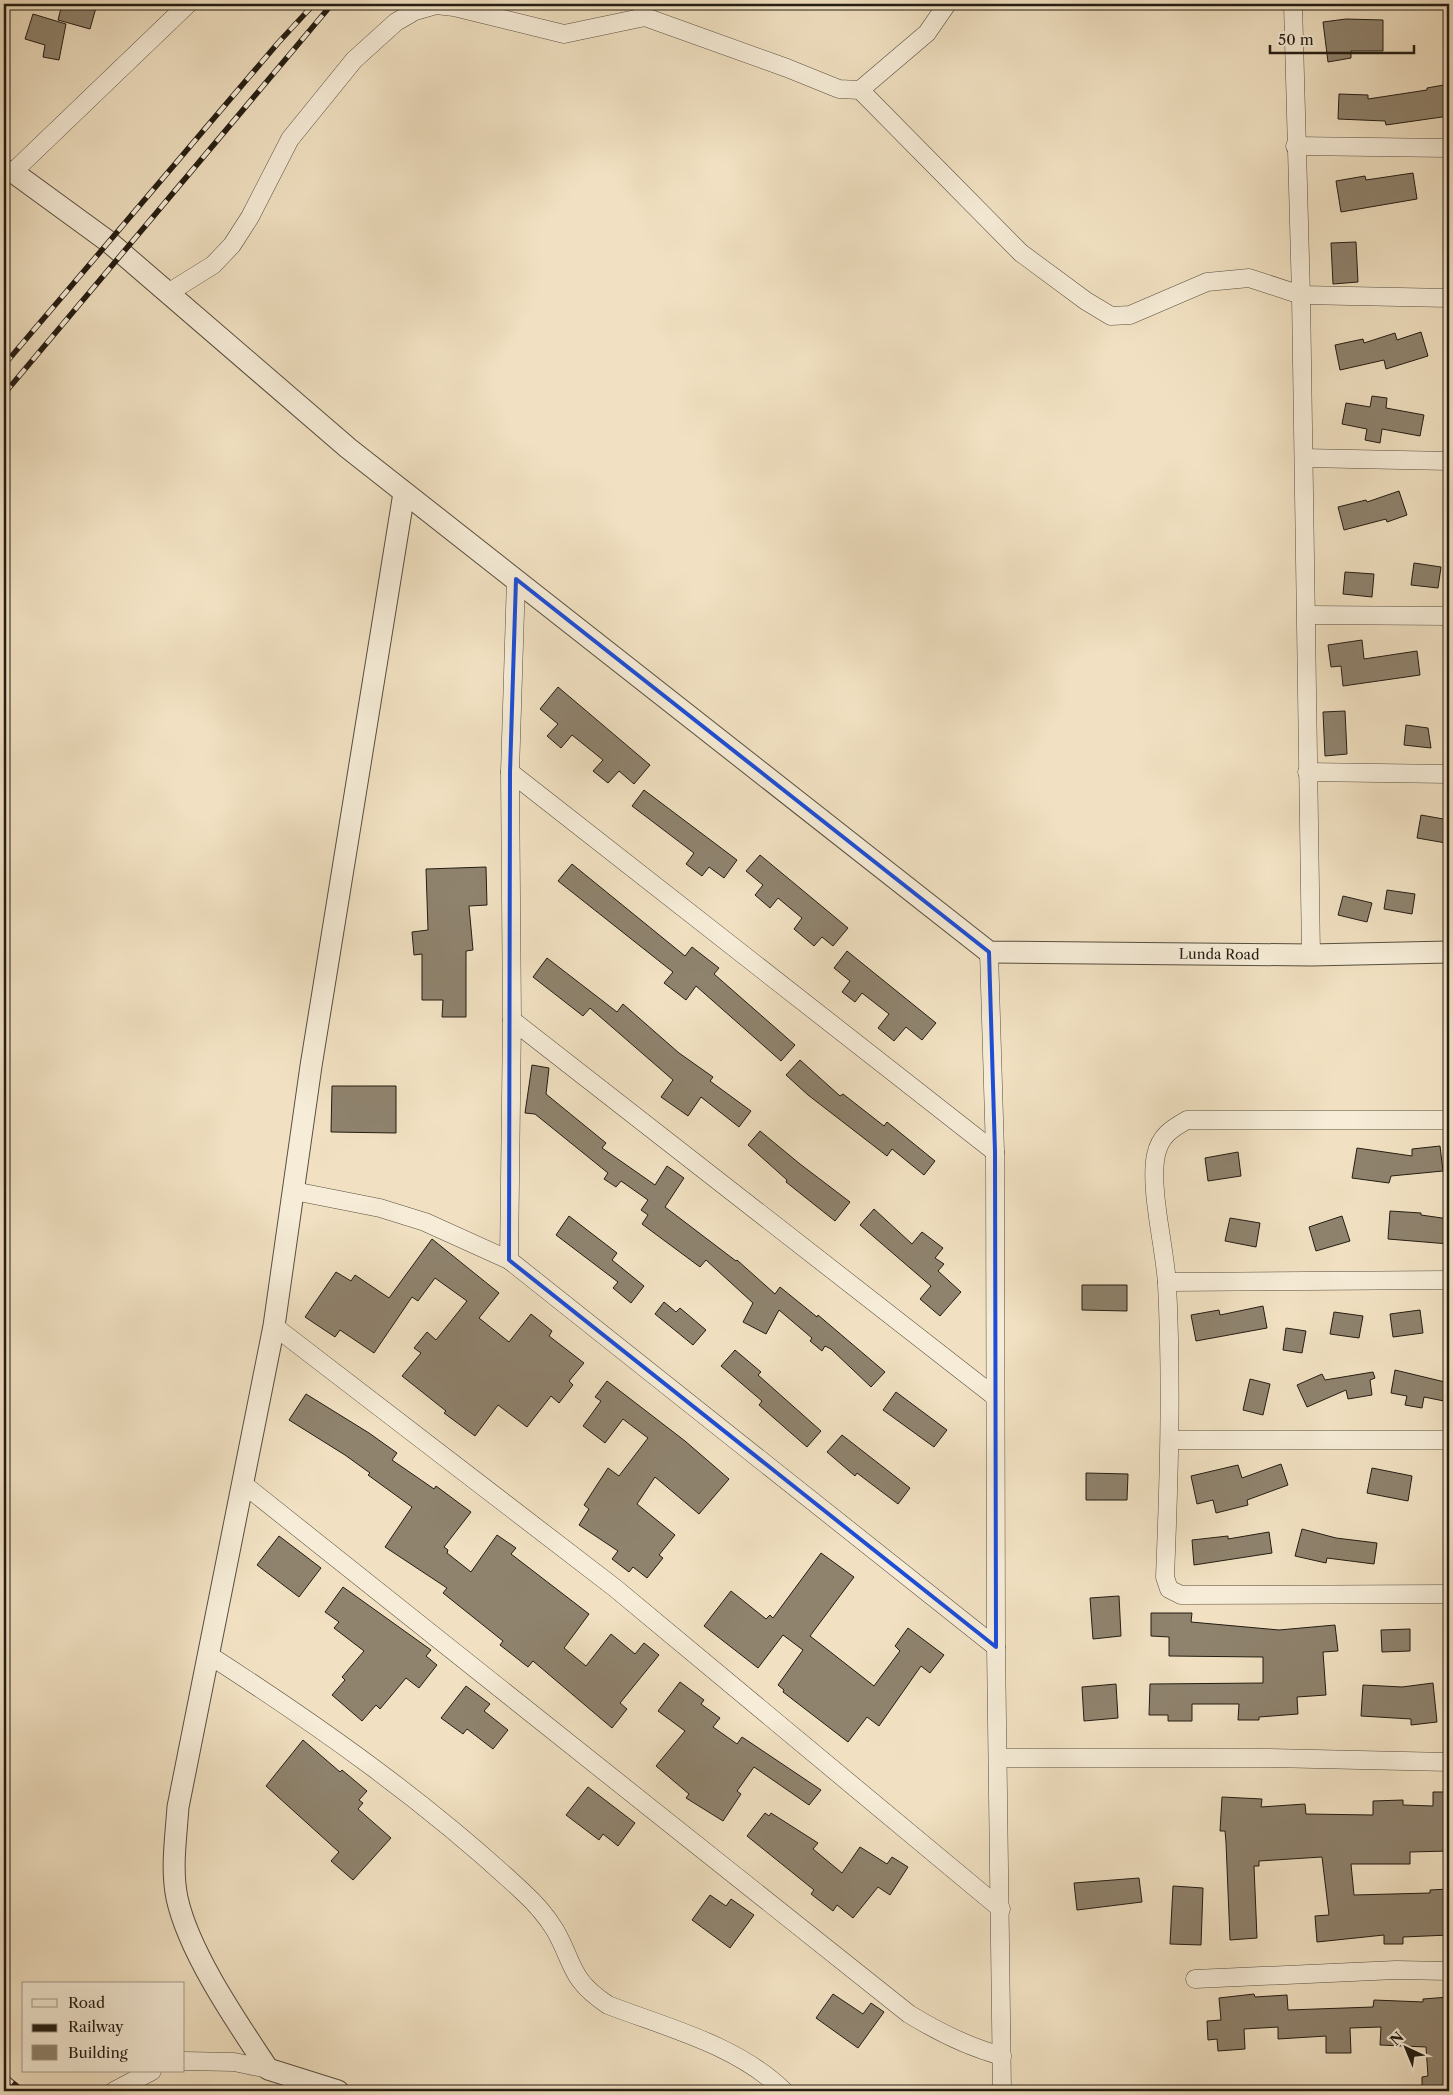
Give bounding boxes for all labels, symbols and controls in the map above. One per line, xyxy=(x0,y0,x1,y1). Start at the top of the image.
scale bar xyxy=(1270,22,1414,54)
text: 50 m xyxy=(1278,30,1314,49)
street label: Lunda Road xyxy=(1179,945,1260,964)
legend xyxy=(22,1982,185,2072)
text: Road xyxy=(68,1993,105,2012)
text: Railway xyxy=(68,2017,124,2036)
north arrow xyxy=(1380,2022,1430,2072)
text: N xyxy=(1386,2028,1408,2049)
text: Building xyxy=(68,2043,128,2062)

